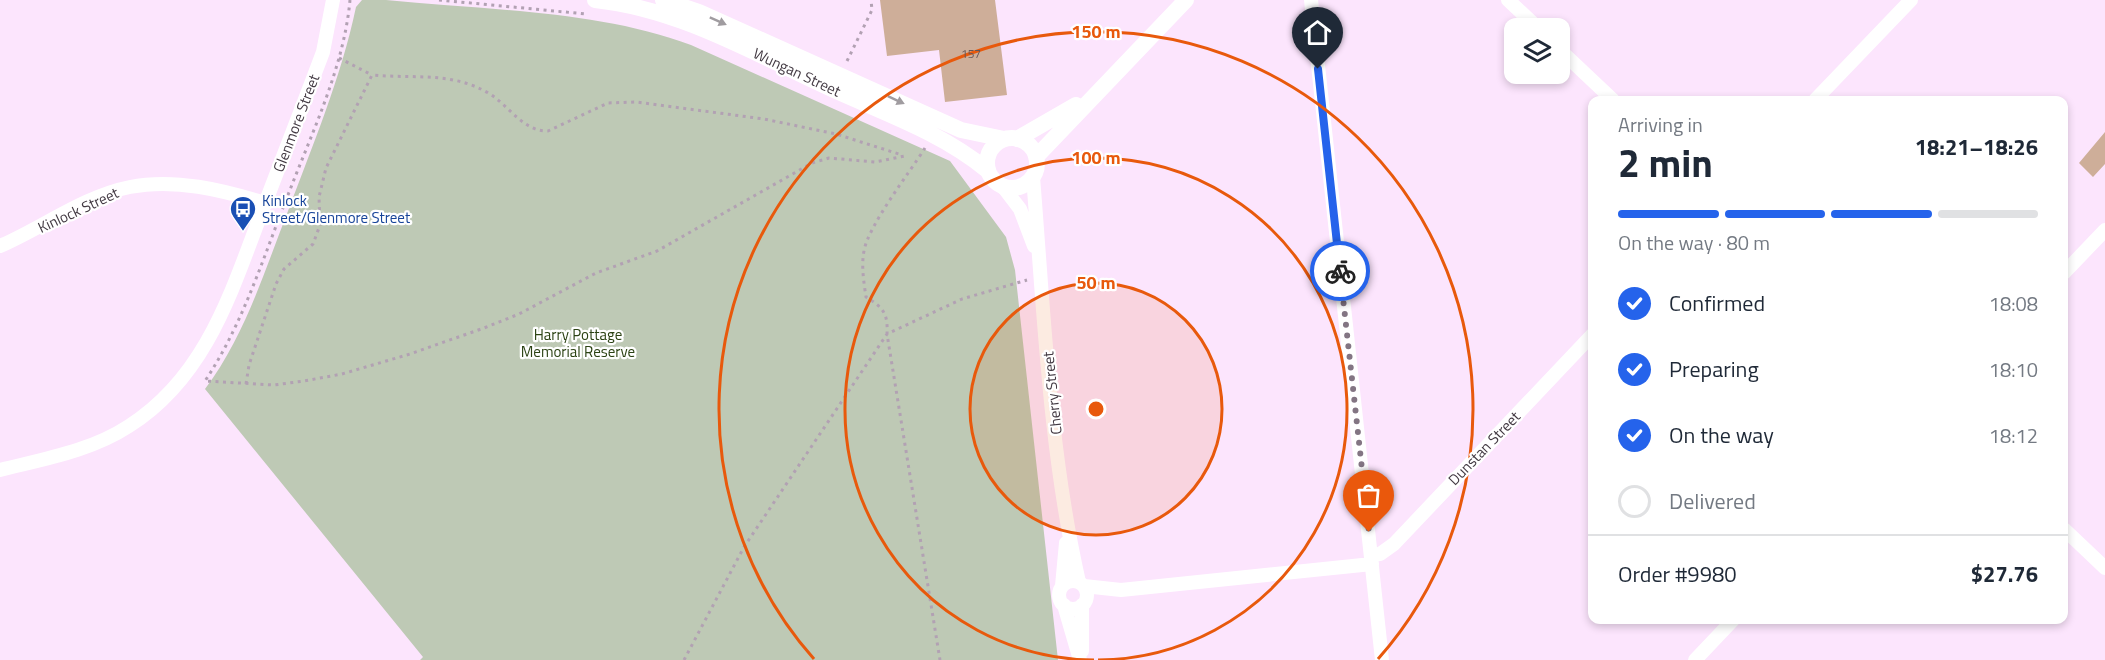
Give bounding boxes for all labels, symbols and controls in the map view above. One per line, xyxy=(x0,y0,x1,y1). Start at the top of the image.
pin xyxy=(1292,7,1343,69)
one-way arrow xyxy=(709,16,727,26)
icon: home xyxy=(1301,16,1334,49)
text: 150 m xyxy=(1071,18,1121,45)
map controls xyxy=(1504,18,1570,84)
button: layers xyxy=(1504,18,1570,84)
street label: Wungan Street xyxy=(749,42,845,103)
house number: 157 xyxy=(961,44,981,63)
street label: Glenmore Street xyxy=(267,70,326,175)
one-way arrow xyxy=(888,95,906,105)
text: Arriving in xyxy=(1618,109,1703,140)
text: 18:21–18:26 xyxy=(1915,130,2038,164)
text: 2 min xyxy=(1618,133,1713,192)
text: 100 m xyxy=(1071,144,1121,171)
street label: Kinlock Street xyxy=(34,181,123,239)
place label: Kinlock Street/Glenmore Street xyxy=(262,189,411,229)
bus stop icon: Kinlock Street/Glenmore Street xyxy=(228,194,258,232)
text: On the way · 80 m xyxy=(1618,227,1770,258)
courier xyxy=(1310,241,1370,301)
icon: bike xyxy=(1324,255,1357,288)
text: 50 m xyxy=(1076,269,1116,296)
text: Confirmed xyxy=(1669,286,1765,320)
icon: check xyxy=(1618,287,1651,320)
text: 18:08 xyxy=(1989,288,2038,319)
park label: Harry Pottage Memorial Reserve xyxy=(521,323,635,363)
street label: Cherry Street xyxy=(1036,350,1068,436)
text: Preparing xyxy=(1669,352,1759,386)
icon: check xyxy=(1618,353,1651,386)
text: 18:10 xyxy=(1989,354,2038,385)
centre of rings xyxy=(1086,399,1106,419)
street label: Dunstan Street xyxy=(1443,405,1526,490)
text: On the way xyxy=(1669,418,1774,452)
icon: check xyxy=(1618,419,1651,452)
text: 18:12 xyxy=(1989,420,2038,451)
pin xyxy=(1343,470,1394,532)
icon: bag xyxy=(1352,479,1385,512)
text: Delivered xyxy=(1669,484,1756,518)
text: Order #9980 xyxy=(1618,557,1737,591)
text: $27.76 xyxy=(1971,557,2038,591)

